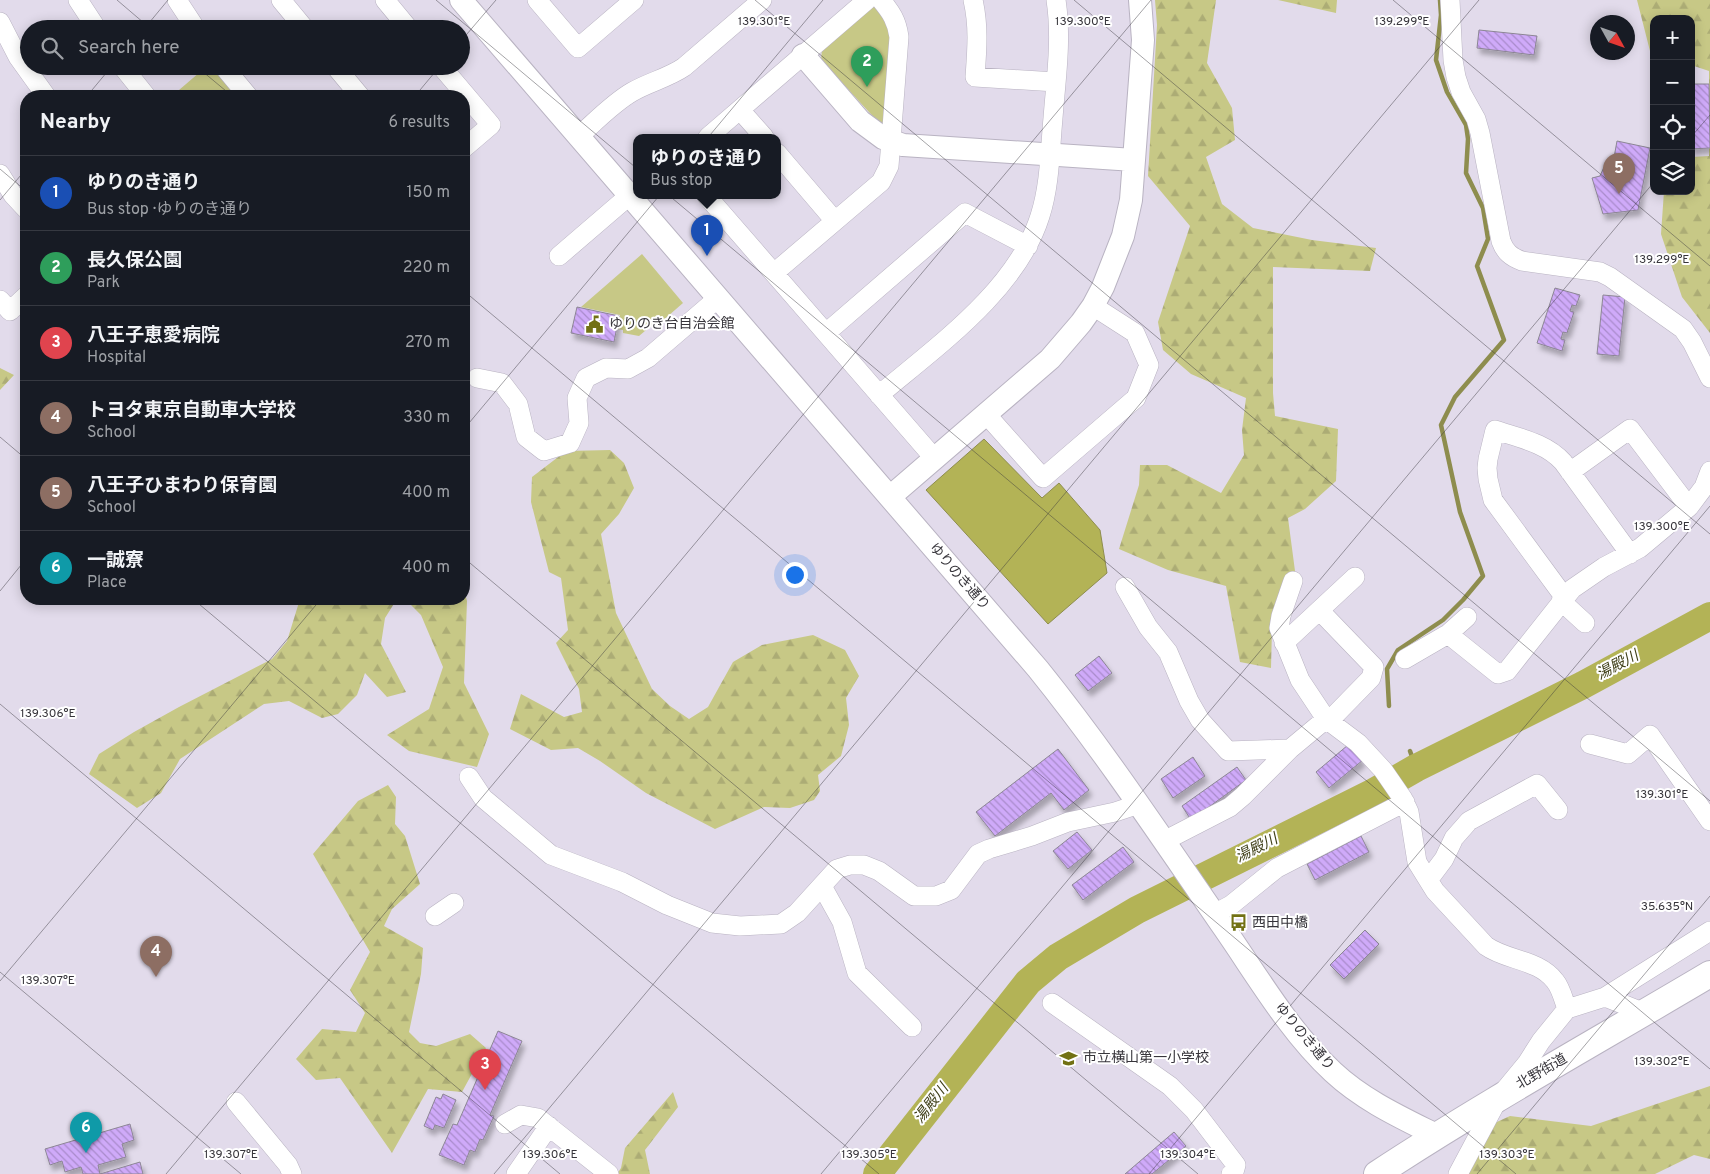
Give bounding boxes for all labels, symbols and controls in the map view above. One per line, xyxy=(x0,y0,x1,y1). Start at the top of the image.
text: 139.301°E xyxy=(738,14,790,30)
text: 139.300°E xyxy=(1055,14,1111,30)
text: 139.299°E xyxy=(1374,14,1430,30)
north arrow xyxy=(1590,15,1635,60)
map controls xyxy=(1650,15,1695,195)
button: + xyxy=(1650,15,1695,60)
search box xyxy=(20,20,470,75)
icon: search xyxy=(38,34,66,62)
text: Search here xyxy=(78,36,180,60)
pin: 2 xyxy=(851,46,883,87)
button: − xyxy=(1650,60,1695,105)
button: locate xyxy=(1650,105,1695,150)
text: Nearby xyxy=(40,109,111,136)
text: 6 results xyxy=(388,113,450,133)
popup xyxy=(633,134,781,199)
text: ゆりのき通り xyxy=(650,147,764,171)
button: layers xyxy=(1650,150,1695,195)
pin: 5 xyxy=(1603,153,1635,194)
text: ゆりのき通り xyxy=(87,171,200,195)
text: Bus stop xyxy=(650,171,712,191)
text: 1 xyxy=(53,183,59,203)
text: 150 m xyxy=(407,183,450,203)
text: Bus stop · ゆりのき通り xyxy=(87,200,252,220)
pin: 1 xyxy=(691,215,723,256)
text: 長久保公園 xyxy=(87,249,182,273)
text: 139.299°E xyxy=(1634,252,1690,268)
text: 2 xyxy=(51,258,61,278)
text: 220 m xyxy=(403,258,450,278)
text: Park xyxy=(87,273,120,293)
public building icon: ゆりのき台自治会館 xyxy=(585,314,605,334)
place label: ゆりのき台自治会館 xyxy=(609,315,735,333)
text: 八王子恵愛病院 xyxy=(87,324,220,348)
text: 3 xyxy=(51,333,61,353)
text: 270 m xyxy=(405,333,450,353)
text: Hospital xyxy=(87,348,146,368)
text: トヨタ東京自動車大学校 xyxy=(87,399,296,423)
text: 4 xyxy=(51,408,61,428)
text: 330 m xyxy=(403,408,450,428)
text: School xyxy=(87,423,136,443)
text: 八王子ひまわり保育園 xyxy=(87,474,277,498)
text: 5 xyxy=(51,483,61,503)
text: 400 m xyxy=(402,483,450,503)
text: School xyxy=(87,498,136,518)
text: 139.300°E xyxy=(1634,519,1690,535)
street label: ゆりのき通り xyxy=(925,540,993,614)
text: 一誠寮 xyxy=(87,549,144,573)
text: 6 xyxy=(51,558,61,578)
text: 400 m xyxy=(402,558,450,578)
your location xyxy=(782,562,808,588)
text: Place xyxy=(87,573,127,593)
water label: 湯殿川 xyxy=(1594,646,1644,685)
text: 139.306°E xyxy=(20,706,76,722)
text: 139.301°E xyxy=(1636,787,1688,803)
water label: 湯殿川 xyxy=(1233,829,1283,868)
text: 35.635°N xyxy=(1641,899,1693,915)
bus stop icon: 西田中橋 xyxy=(1228,913,1248,933)
place label: 西田中橋 xyxy=(1252,915,1308,932)
pin: 4 xyxy=(140,936,172,977)
text: 139.307°E xyxy=(21,973,75,989)
street label: ゆりのき通り xyxy=(1271,1000,1337,1074)
school or university icon: 市立横山第一小学校 xyxy=(1059,1048,1079,1068)
pin: 3 xyxy=(469,1049,501,1090)
place label: 市立横山第一小学校 xyxy=(1083,1049,1209,1067)
street label: 北野街道 xyxy=(1513,1050,1570,1093)
text: 139.302°E xyxy=(1634,1054,1690,1070)
water label: 湯殿川 xyxy=(911,1079,955,1128)
pin: 6 xyxy=(70,1112,102,1153)
text: 139.307°E xyxy=(204,1147,258,1163)
text: 139.306°E xyxy=(522,1147,578,1163)
text: 139.305°E xyxy=(841,1147,897,1163)
text: 139.304°E xyxy=(1160,1147,1216,1163)
text: 139.303°E xyxy=(1479,1147,1535,1163)

